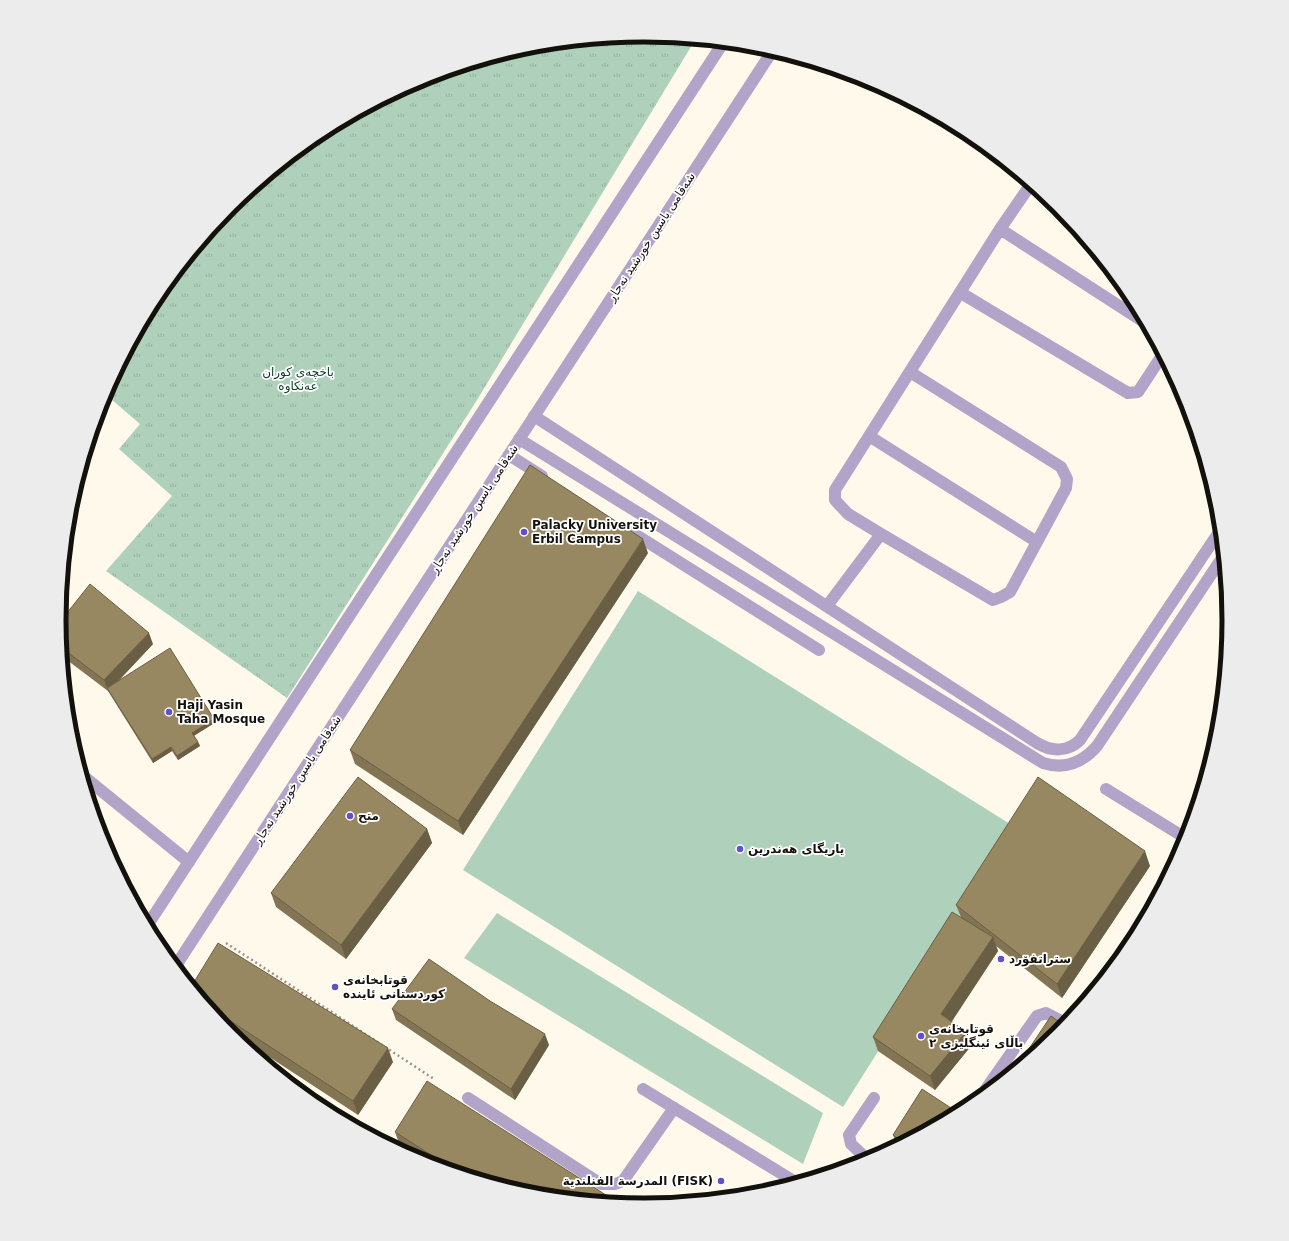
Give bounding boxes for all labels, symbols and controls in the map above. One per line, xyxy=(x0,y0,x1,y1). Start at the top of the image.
street label: شەقامی یاسین خورشید نەجاڕ xyxy=(603,170,699,306)
park label: باخچەی کوران عەنکاوە xyxy=(262,365,334,394)
street label: شەقامی یاسین خورشید نەجاڕ xyxy=(426,442,522,578)
place label: Palacky University Erbil Campus xyxy=(532,518,657,546)
marker: Palacky University Erbil Campus xyxy=(519,527,529,537)
place label: Haji Yasin Taha Mosque xyxy=(177,698,265,726)
marker: Haji Yasin Taha Mosque xyxy=(164,707,174,717)
street label: شەقامی یاسین خورشید نەجاڕ xyxy=(249,713,345,849)
place label: متح xyxy=(358,809,379,823)
marker: متح xyxy=(345,811,355,821)
place label: یاریگای هەندرین xyxy=(748,842,844,856)
marker: یاریگای هەندرین xyxy=(735,844,745,854)
place label: ستراتفۆرد xyxy=(1009,952,1071,967)
marker: ستراتفۆرد xyxy=(996,954,1006,964)
place label: قوتابخانەی کوردستانی ئایندە xyxy=(343,973,445,1002)
marker: قوتابخانەی کوردستانی ئایندە xyxy=(330,982,340,992)
place label: قوتابخانەی باڵای ئینگلیزی ۲ xyxy=(929,1022,1023,1050)
marker: قوتابخانەی باڵای ئینگلیزی ۲ xyxy=(916,1031,926,1041)
place label: المدرسة الفنلندية (FISK) xyxy=(563,1174,713,1188)
marker: المدرسة الفنلندية (FISK) xyxy=(716,1176,726,1186)

